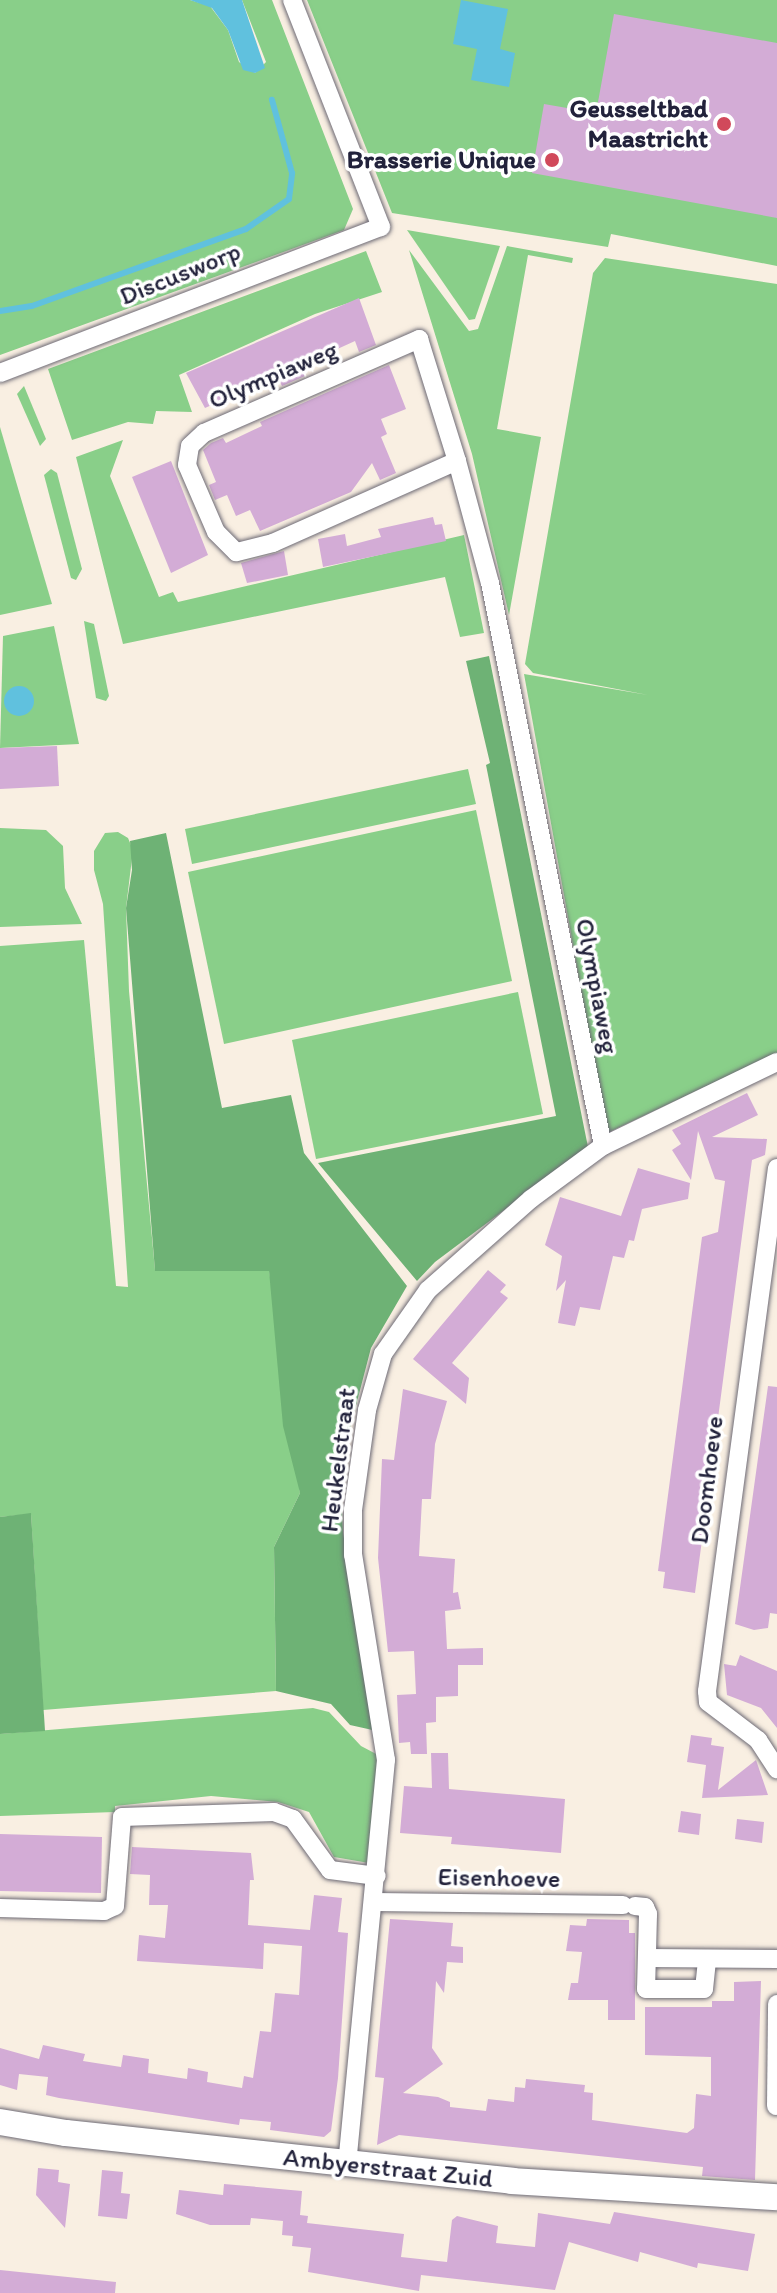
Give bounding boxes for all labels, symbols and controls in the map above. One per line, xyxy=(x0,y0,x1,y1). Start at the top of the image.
place label: Geusseltbad Maastricht xyxy=(569,93,708,154)
marker: Geusseltbad Maastricht xyxy=(715,115,733,133)
place label: Brasserie Unique xyxy=(346,144,536,176)
marker: Brasserie Unique xyxy=(543,151,561,169)
street label: Discusworp xyxy=(115,236,245,312)
street label: Olympiaweg xyxy=(204,334,342,416)
street label: Olympiaweg xyxy=(569,916,625,1056)
street label: Heukelstraat xyxy=(314,1386,362,1534)
street label: Doomhoeve xyxy=(684,1414,730,1546)
street label: Eisenhoeve xyxy=(437,1861,561,1895)
street label: Ambyerstraat Zuid xyxy=(282,2141,494,2195)

